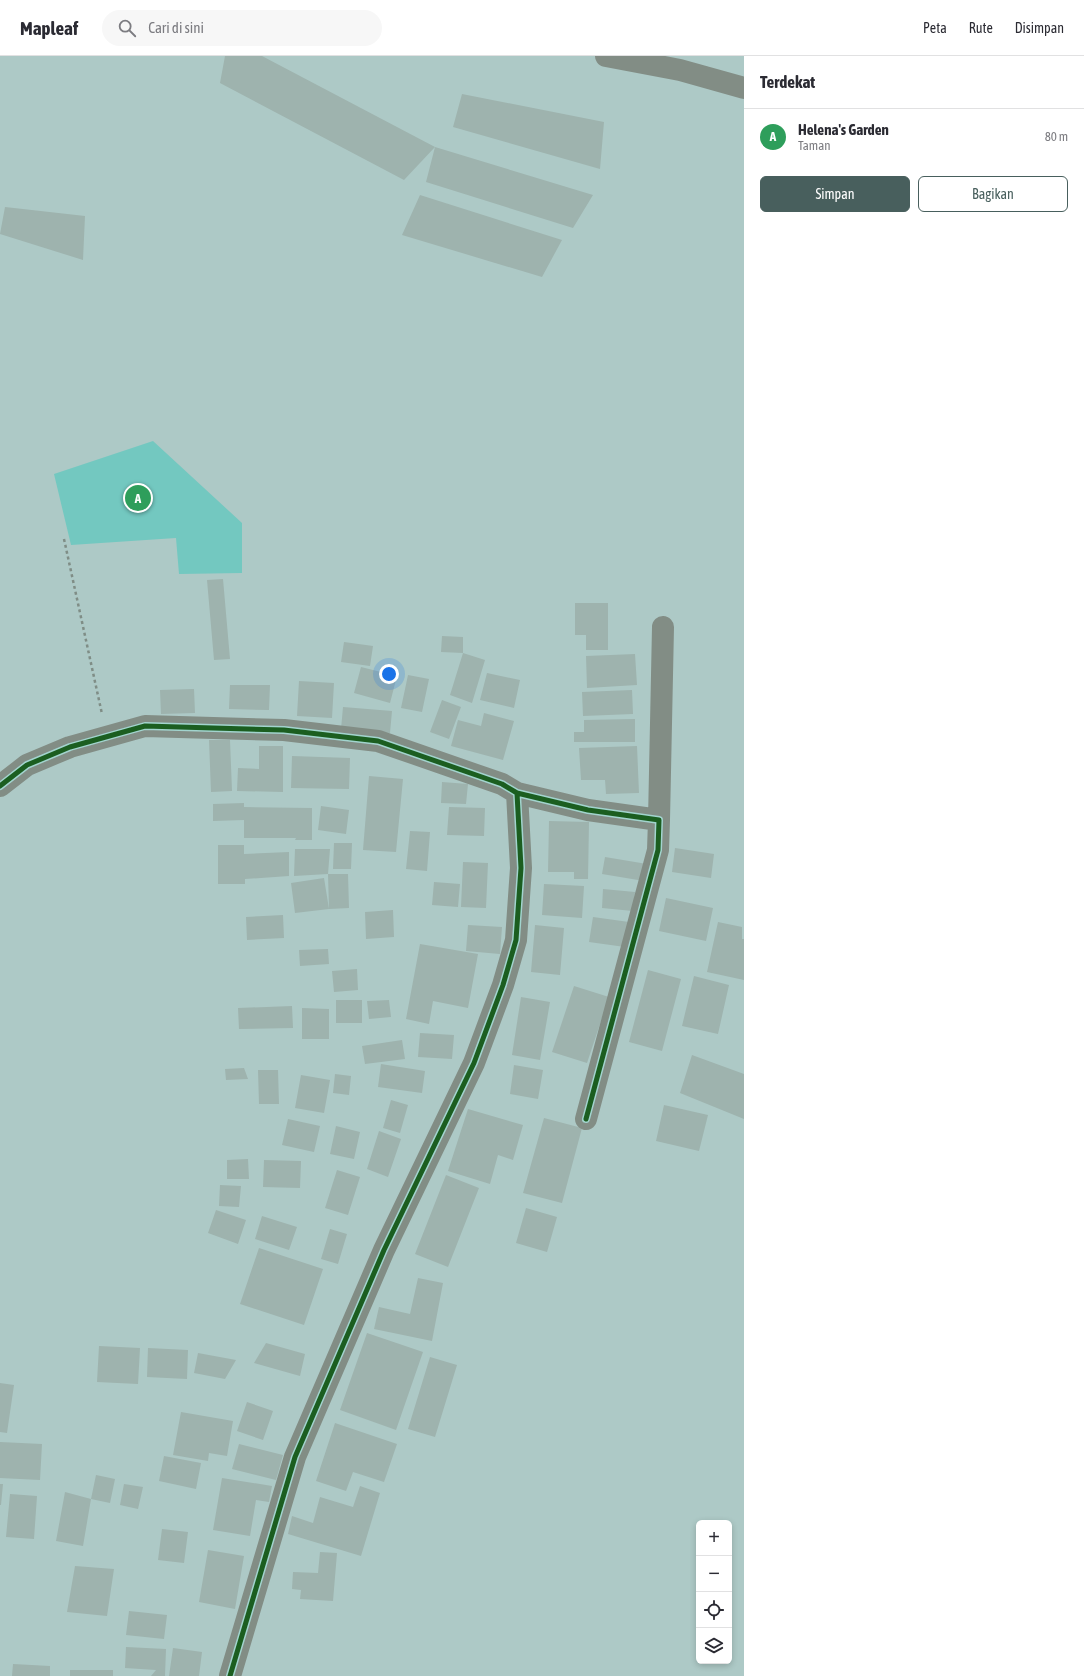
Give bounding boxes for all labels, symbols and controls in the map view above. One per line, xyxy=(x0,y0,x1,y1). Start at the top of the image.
search box xyxy=(102,10,382,46)
text: Mapleaf xyxy=(20,17,78,39)
icon: search xyxy=(116,17,138,39)
text: Cari di sini xyxy=(148,19,204,36)
text: Peta xyxy=(923,20,947,36)
text: Rute xyxy=(969,20,993,36)
text: Disimpan xyxy=(1015,20,1064,36)
text: Terdekat xyxy=(760,72,815,92)
text: Helena's Garden xyxy=(798,121,889,138)
text: A xyxy=(770,129,776,144)
text: 80 m xyxy=(1045,129,1068,144)
text: Taman xyxy=(798,138,831,153)
button: Simpan xyxy=(760,176,910,212)
button: Bagikan xyxy=(918,176,1068,212)
pin: A xyxy=(125,483,151,513)
your location xyxy=(379,664,399,684)
map controls xyxy=(696,1520,732,1664)
button: + xyxy=(696,1520,732,1556)
button: − xyxy=(696,1556,732,1592)
button: locate xyxy=(696,1592,732,1628)
button: layers xyxy=(696,1628,732,1664)

